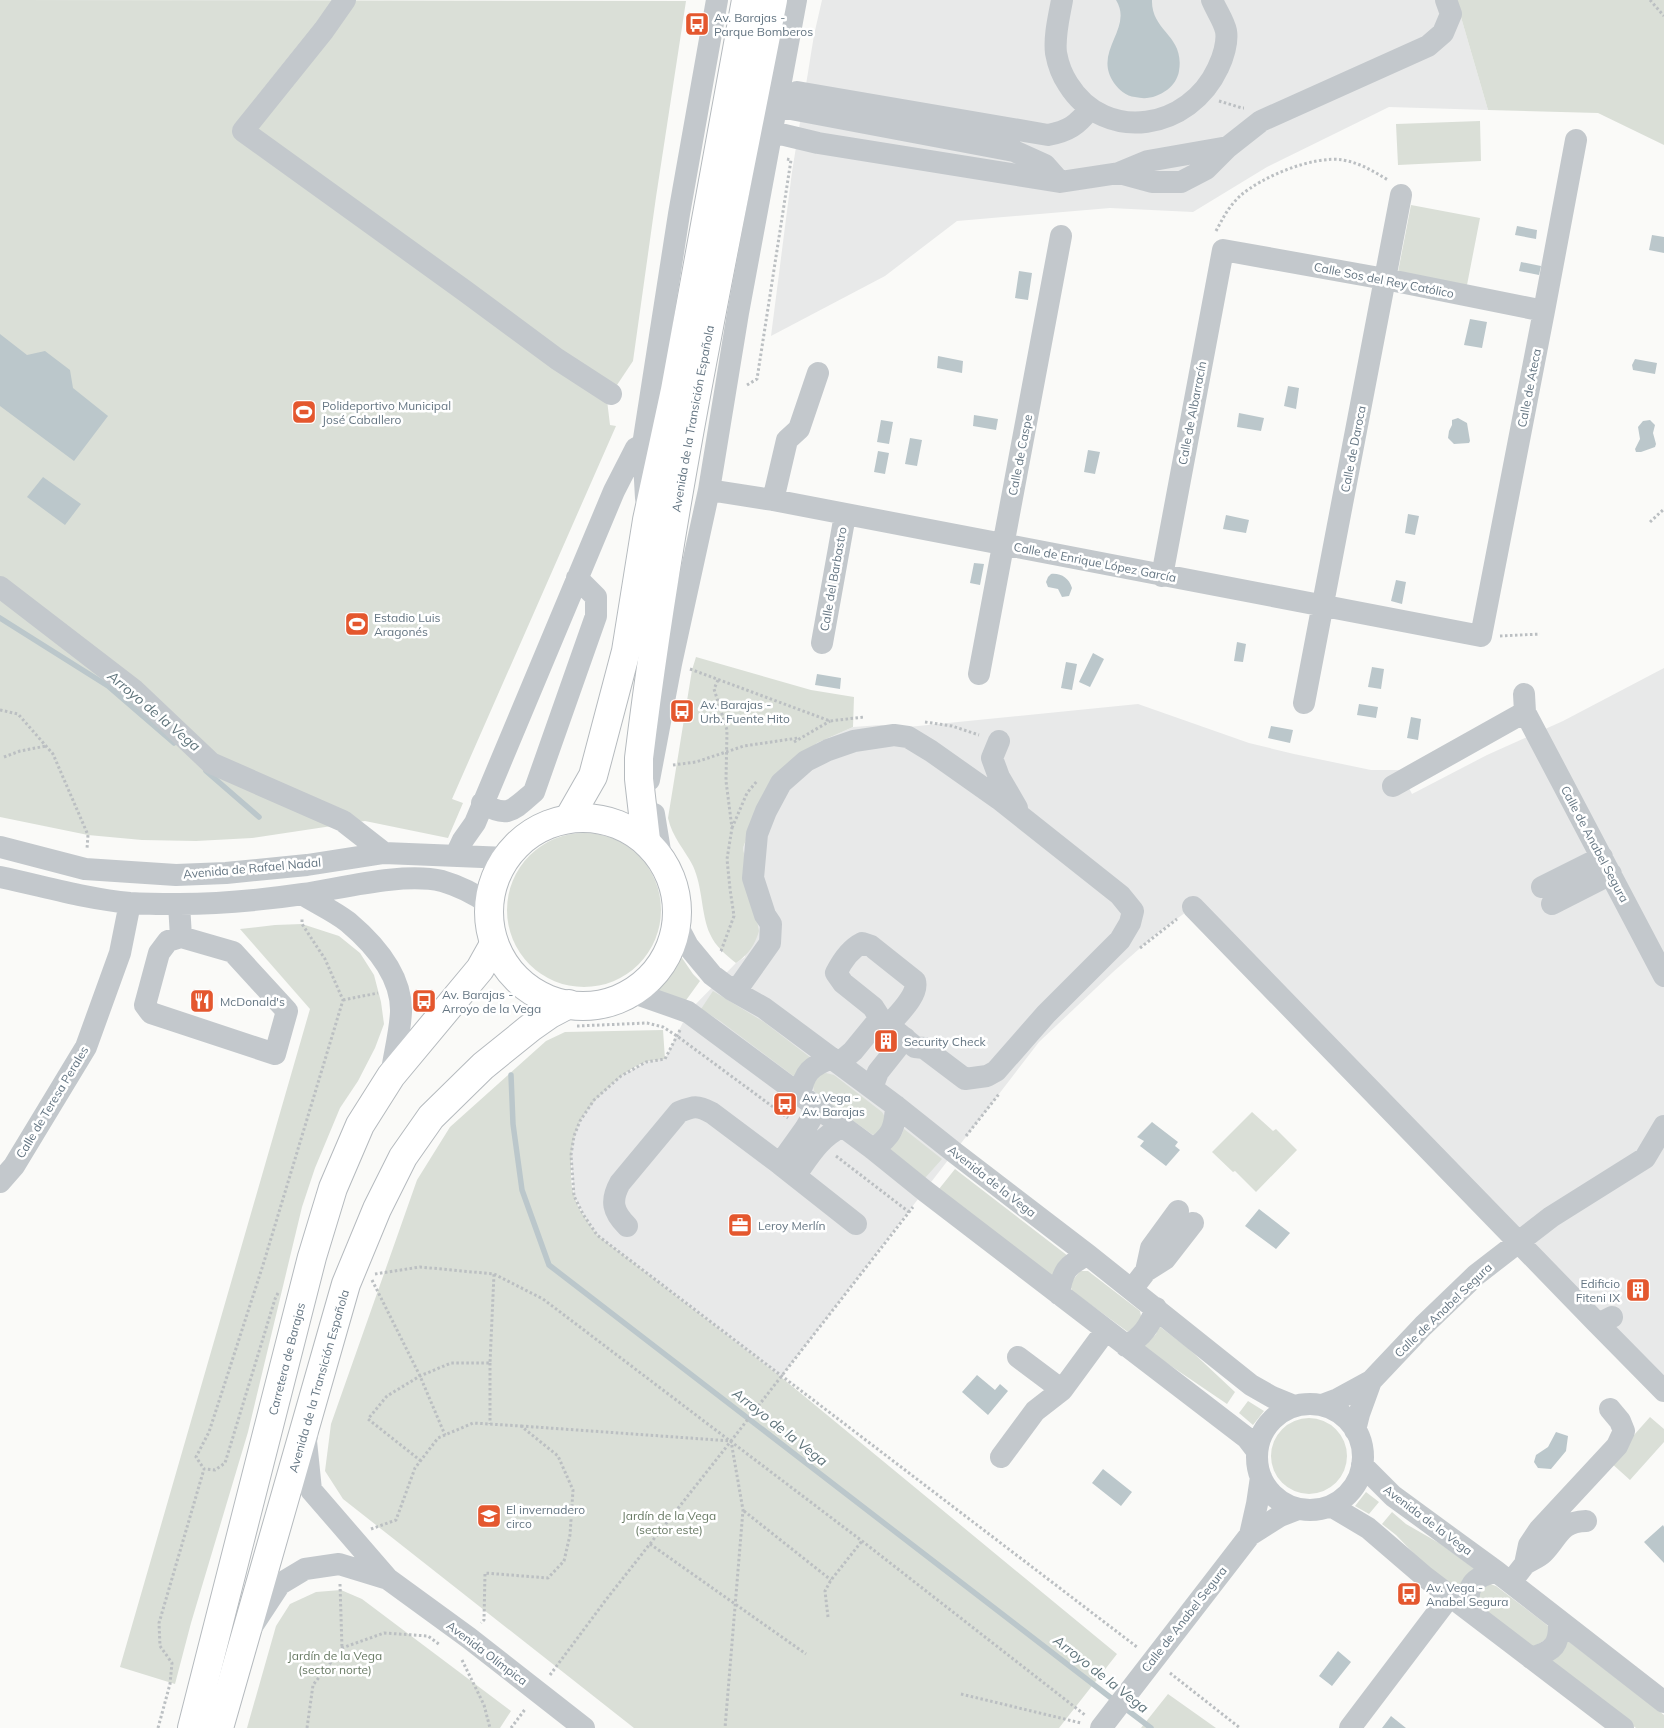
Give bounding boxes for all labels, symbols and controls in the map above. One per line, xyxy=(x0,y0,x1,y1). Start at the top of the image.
place label: Av. Barajas - Parque Bomberos xyxy=(714,10,813,39)
bus stop icon: Av. Barajas - Parque Bomberos xyxy=(684,11,710,37)
street label: Calle Sos del Rey Católico xyxy=(1313,259,1455,301)
street label: Avenida de la Transición Española xyxy=(668,324,717,513)
street label: Calle de Ateca xyxy=(1514,347,1544,429)
street label: Calle de Albarracín xyxy=(1175,360,1209,466)
place label: Polideportivo Municipal José Caballero xyxy=(322,398,451,427)
sports icon: Polideportivo Municipal José Caballero xyxy=(291,399,317,425)
street label: Calle de Daroca xyxy=(1337,404,1369,494)
street label: Calle de Caspe xyxy=(1005,413,1035,497)
street label: Calle del Barbastro xyxy=(816,526,850,632)
street label: Calle de Enrique López García xyxy=(1013,539,1177,585)
place label: Estadio Luis Aragonés xyxy=(374,610,440,639)
sports icon: Estadio Luis Aragonés xyxy=(344,611,370,637)
water label: Arroyo de la Vega xyxy=(103,666,204,755)
place label: Av. Barajas - Urb. Fuente Hito xyxy=(700,697,790,726)
bus stop icon: Av. Barajas - Urb. Fuente Hito xyxy=(669,698,695,724)
street label: Calle de Anabel Segura xyxy=(1558,783,1632,905)
street label: Avenida de Rafael Nadal xyxy=(182,855,322,881)
place label: Av. Barajas - Arroyo de la Vega xyxy=(442,987,541,1016)
restaurant icon: McDonald's xyxy=(189,988,215,1014)
bus stop icon: Av. Barajas - Arroyo de la Vega xyxy=(411,988,437,1014)
place label: McDonald's xyxy=(220,994,285,1009)
building icon: Security Check xyxy=(873,1028,899,1054)
place label: Security Check xyxy=(904,1034,987,1049)
street label: Calle de Teresa Perales xyxy=(13,1043,91,1161)
place label: Av. Vega - Av. Barajas xyxy=(802,1090,865,1119)
bus stop icon: Av. Vega - Av. Barajas xyxy=(772,1091,798,1117)
street label: Avenida de la Vega xyxy=(945,1142,1039,1220)
office icon: Leroy Merlín xyxy=(727,1212,753,1238)
place label: Leroy Merlín xyxy=(758,1218,825,1233)
street label: Calle de Anabel Segura xyxy=(1391,1259,1495,1361)
place label: Edificio Fiteni IX xyxy=(1576,1276,1620,1305)
building icon: Edificio Fiteni IX xyxy=(1625,1277,1651,1303)
street label: Avenida de la Transición Española xyxy=(285,1288,352,1474)
street label: Carretera de Barajas xyxy=(265,1301,308,1417)
water label: Arroyo de la Vega xyxy=(728,1384,831,1470)
street label: Avenida de la Vega xyxy=(1381,1482,1475,1558)
place label: El invernadero circo xyxy=(506,1502,585,1531)
school or university icon: El invernadero circo xyxy=(476,1503,502,1529)
park label: Jardín de la Vega (sector este) xyxy=(622,1508,716,1537)
street label: Calle de Anabel Segura xyxy=(1138,1563,1230,1675)
place label: Av. Vega - Anabel Segura xyxy=(1426,1580,1508,1609)
bus stop icon: Av. Vega - Anabel Segura xyxy=(1396,1581,1422,1607)
street label: Avenida Olímpica xyxy=(444,1618,530,1688)
water label: Arroyo de la Vega xyxy=(1049,1631,1152,1717)
park label: Jardín de la Vega (sector norte) xyxy=(288,1648,382,1677)

